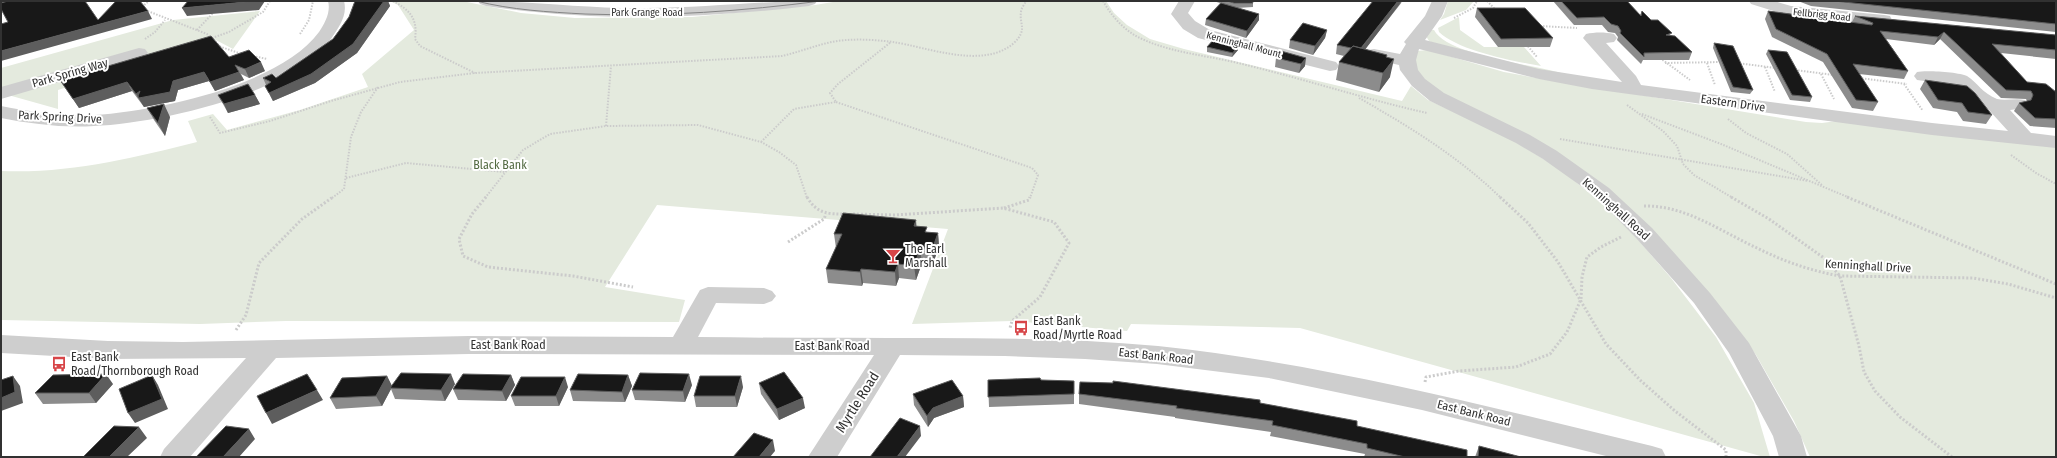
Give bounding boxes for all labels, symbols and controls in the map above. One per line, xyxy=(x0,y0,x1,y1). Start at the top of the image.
street label: Fellbrigg Road xyxy=(1792,6,1851,24)
street label: Park Grange Road xyxy=(611,7,683,19)
street label: Kenninghall Mount xyxy=(1205,29,1283,61)
street label: Park Spring Way xyxy=(31,55,110,91)
street label: Eastern Drive xyxy=(1700,92,1766,114)
street label: Park Spring Drive xyxy=(18,108,102,126)
park label: Black Bank xyxy=(473,158,527,172)
street label: Kenninghall Road xyxy=(1579,175,1653,243)
place label: The Earl Marshall xyxy=(905,242,947,270)
bar icon: The Earl Marshall xyxy=(884,247,902,265)
street label: Kenninghall Drive xyxy=(1824,257,1912,275)
place label: East Bank Road/Myrtle Road xyxy=(1033,314,1122,342)
bus stop icon: East Bank Road/Myrtle Road xyxy=(1012,319,1030,337)
street label: East Bank Road xyxy=(470,338,546,352)
street label: East Bank Road xyxy=(794,339,870,353)
street label: East Bank Road xyxy=(1118,345,1194,367)
place label: East Bank Road/Thornborough Road xyxy=(71,350,199,378)
bus stop icon: East Bank Road/Thornborough Road xyxy=(50,355,68,373)
street label: Myrtle Road xyxy=(832,369,883,436)
street label: East Bank Road xyxy=(1436,397,1512,429)

